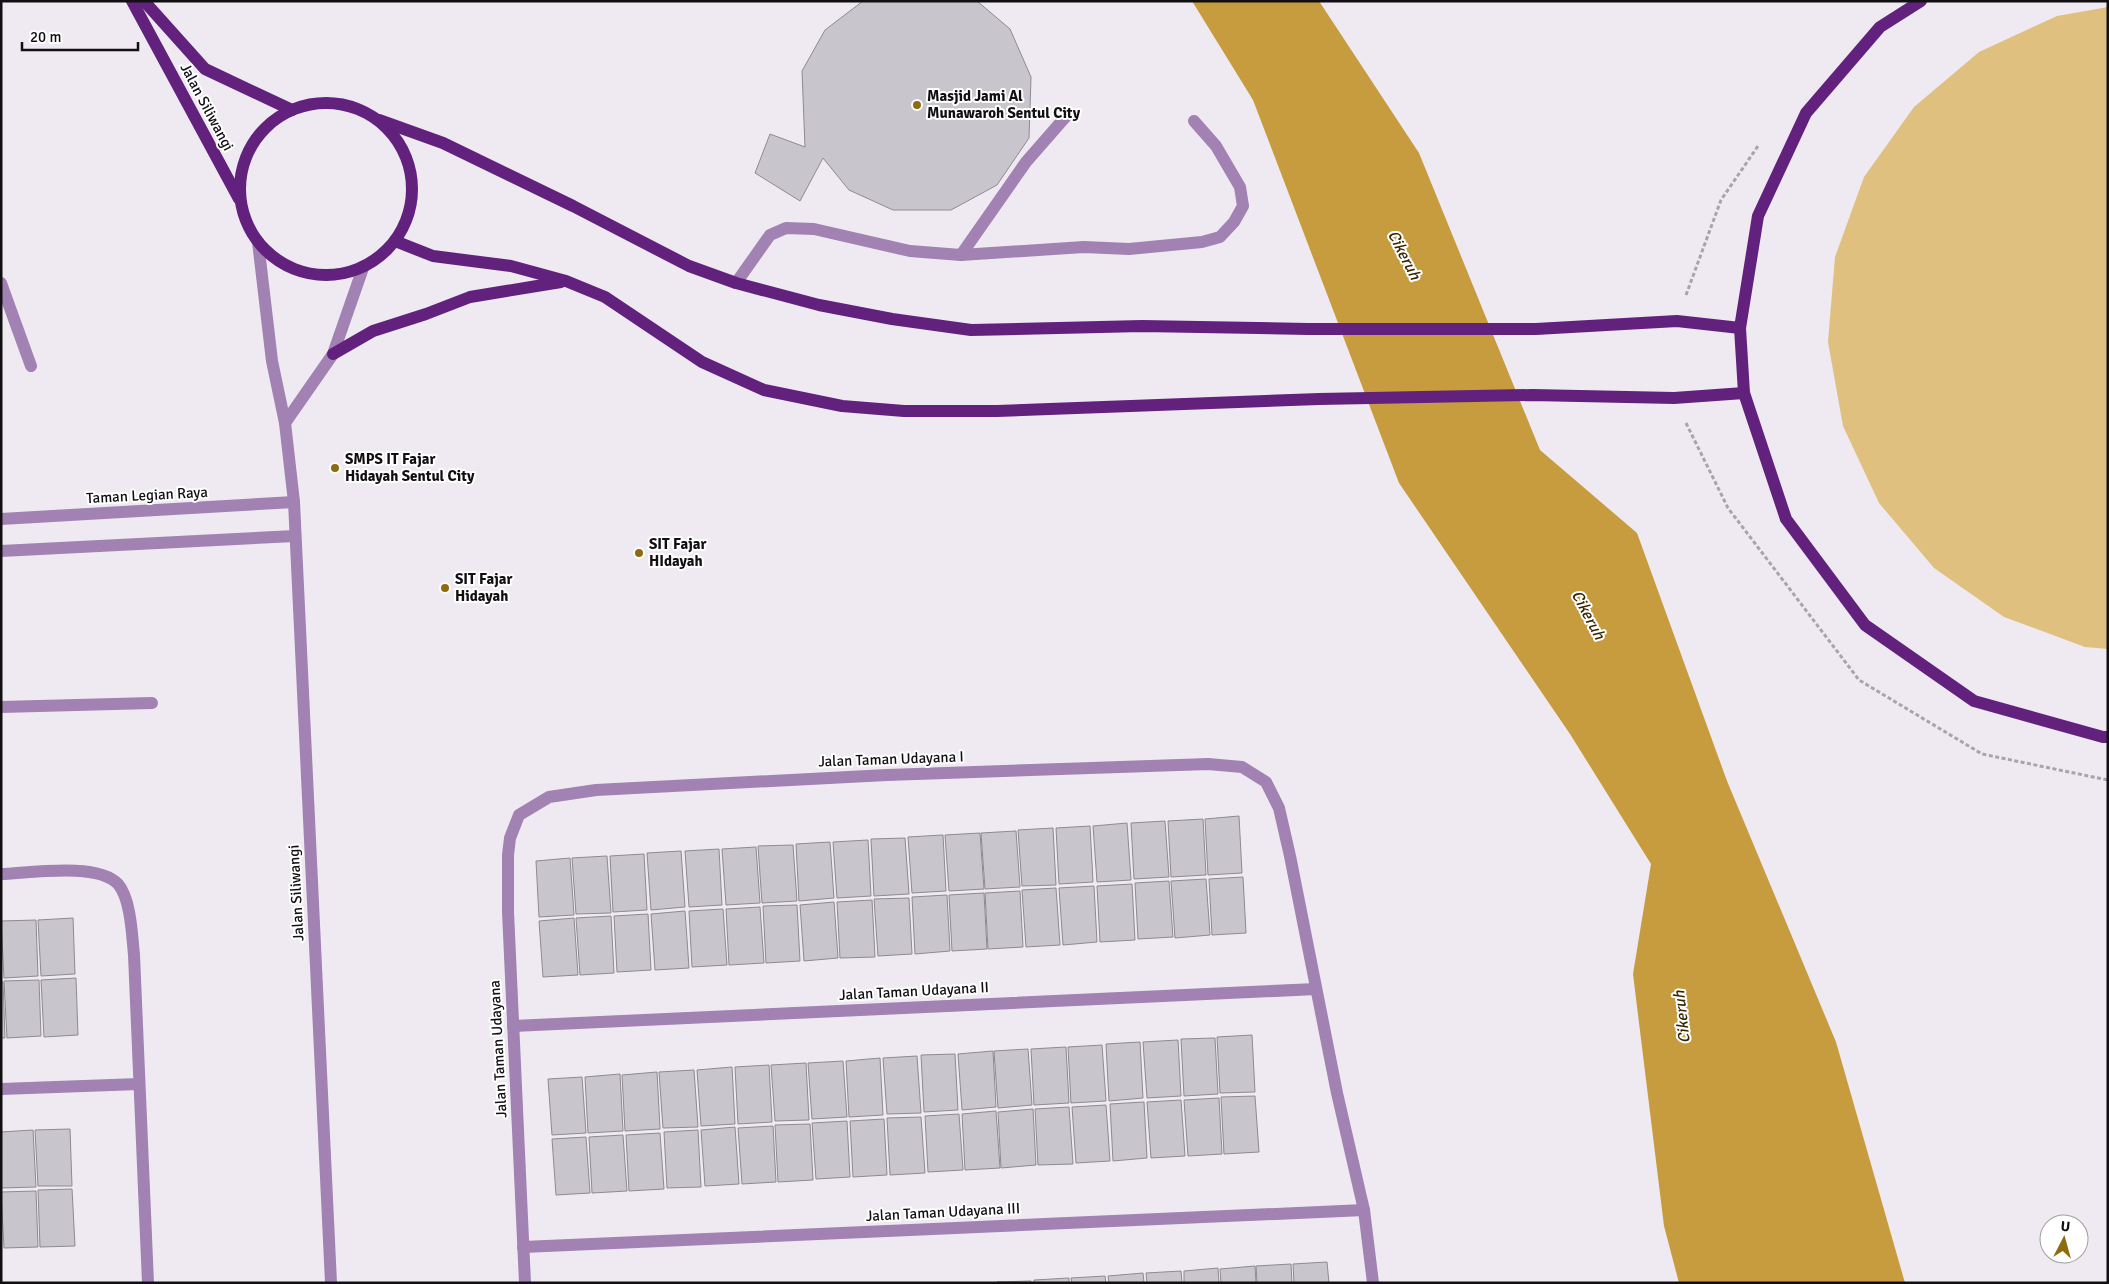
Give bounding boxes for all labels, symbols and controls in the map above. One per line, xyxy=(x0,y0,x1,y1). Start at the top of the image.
scale bar xyxy=(22,20,139,52)
text: 20 m xyxy=(30,28,61,46)
street label: Jalan Siliwangi xyxy=(176,60,238,154)
place label: Masjid Jami Al Munawaroh Sentul City xyxy=(927,87,1081,122)
marker: Masjid Jami Al Munawaroh Sentul City xyxy=(911,99,923,111)
water label: Cikeruh xyxy=(1383,227,1426,284)
place label: SMPS IT Fajar Hidayah Sentul City xyxy=(345,450,475,485)
marker: SMPS IT Fajar Hidayah Sentul City xyxy=(329,462,341,474)
street label: Taman Legian Raya xyxy=(86,483,208,507)
place label: SIT Fajar HIdayah xyxy=(649,535,706,570)
marker: SIT Fajar HIdayah xyxy=(633,547,645,559)
place label: SIT Fajar Hidayah xyxy=(455,570,512,605)
marker: SIT Fajar Hidayah xyxy=(439,582,451,594)
water label: Cikeruh xyxy=(1567,587,1610,644)
street label: Jalan Taman Udayana I xyxy=(818,747,964,771)
street label: Jalan Siliwangi xyxy=(284,844,308,942)
street label: Jalan Taman Udayana II xyxy=(839,978,989,1004)
street label: Jalan Taman Udayana xyxy=(485,980,511,1118)
water label: Cikeruh xyxy=(1669,988,1695,1044)
street label: Jalan Taman Udayana III xyxy=(865,1199,1021,1225)
north arrow xyxy=(2039,1214,2089,1264)
text: U xyxy=(2060,1218,2071,1236)

